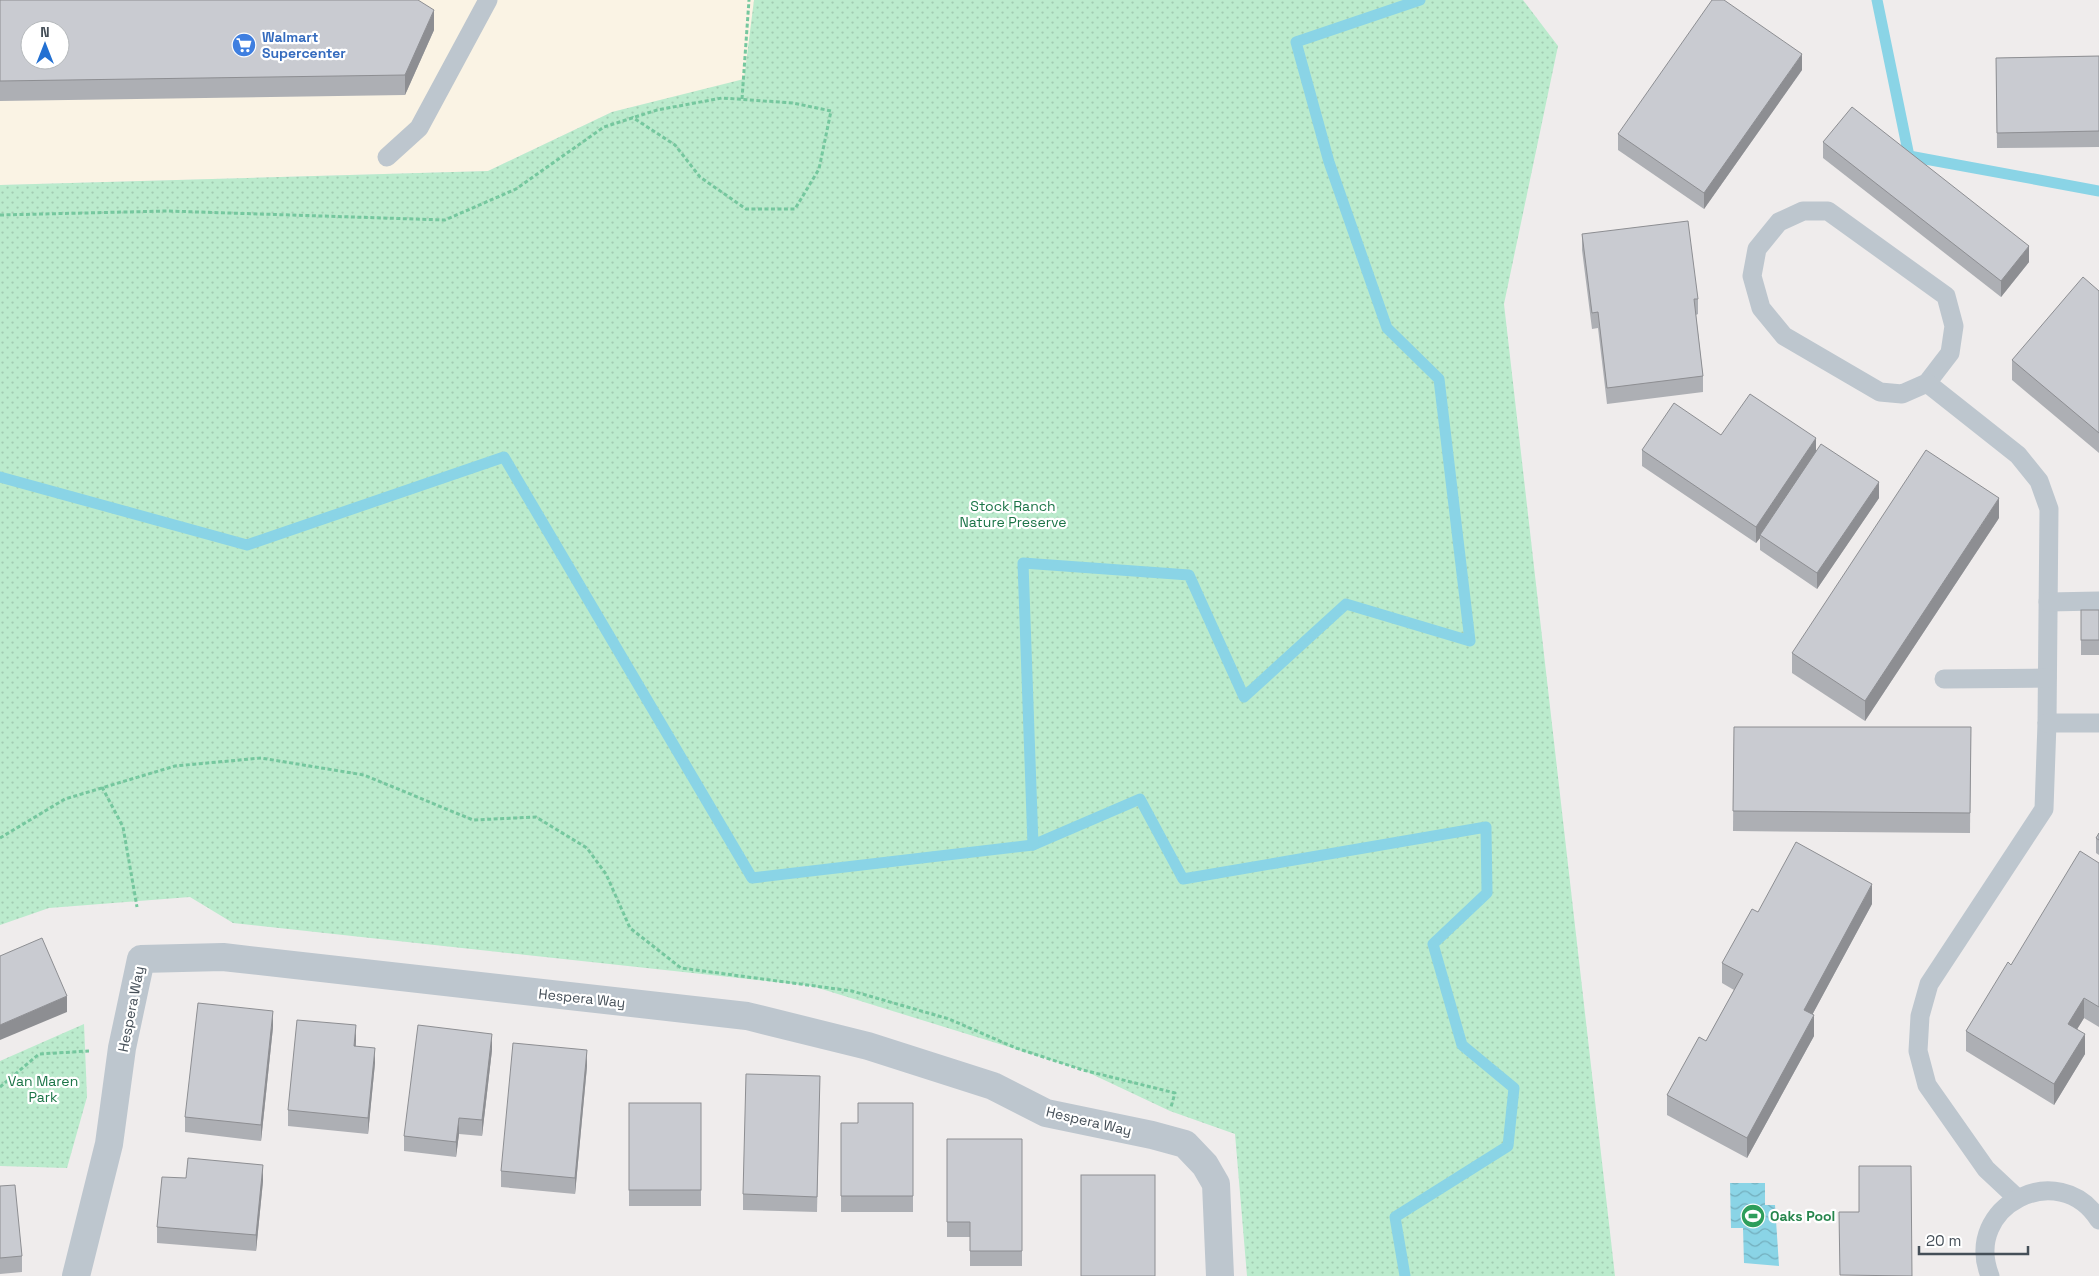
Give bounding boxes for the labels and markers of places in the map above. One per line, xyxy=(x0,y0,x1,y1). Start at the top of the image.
place label: Walmart Supercenter xyxy=(262,28,346,62)
supermarket icon: Walmart Supercenter xyxy=(231,32,257,58)
sports icon: Oaks Pool xyxy=(1740,1203,1766,1229)
place label: Oaks Pool xyxy=(1770,1207,1835,1225)

